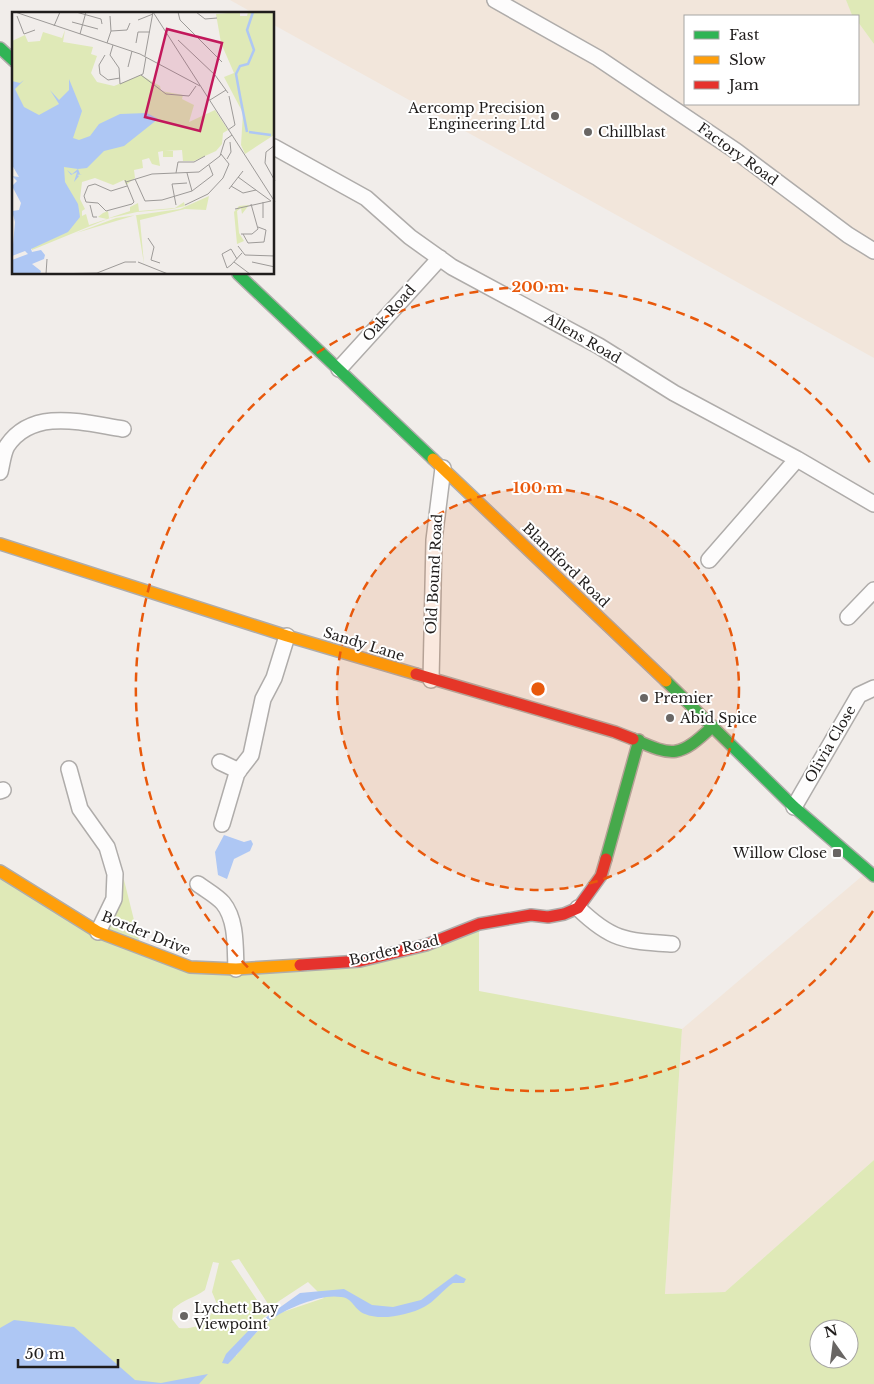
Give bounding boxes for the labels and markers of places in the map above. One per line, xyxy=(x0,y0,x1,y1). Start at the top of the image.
place label: Aercomp Precision Engineering Ltd xyxy=(407,99,546,133)
marker: Aercomp Precision Engineering Ltd xyxy=(549,110,561,122)
place label: Chillblast xyxy=(598,123,667,141)
marker: Chillblast xyxy=(582,126,594,138)
centre of rings xyxy=(529,680,547,698)
place label: Premier xyxy=(654,689,713,707)
marker: Premier xyxy=(638,692,650,704)
place label: Abid Spice xyxy=(679,709,757,727)
marker: Abid Spice xyxy=(664,712,676,724)
place label: Willow Close xyxy=(732,844,827,862)
marker: Willow Close xyxy=(831,847,843,859)
place label: Lychett Bay Viewpoint xyxy=(193,1299,279,1333)
marker: Lychett Bay Viewpoint xyxy=(178,1310,190,1322)

